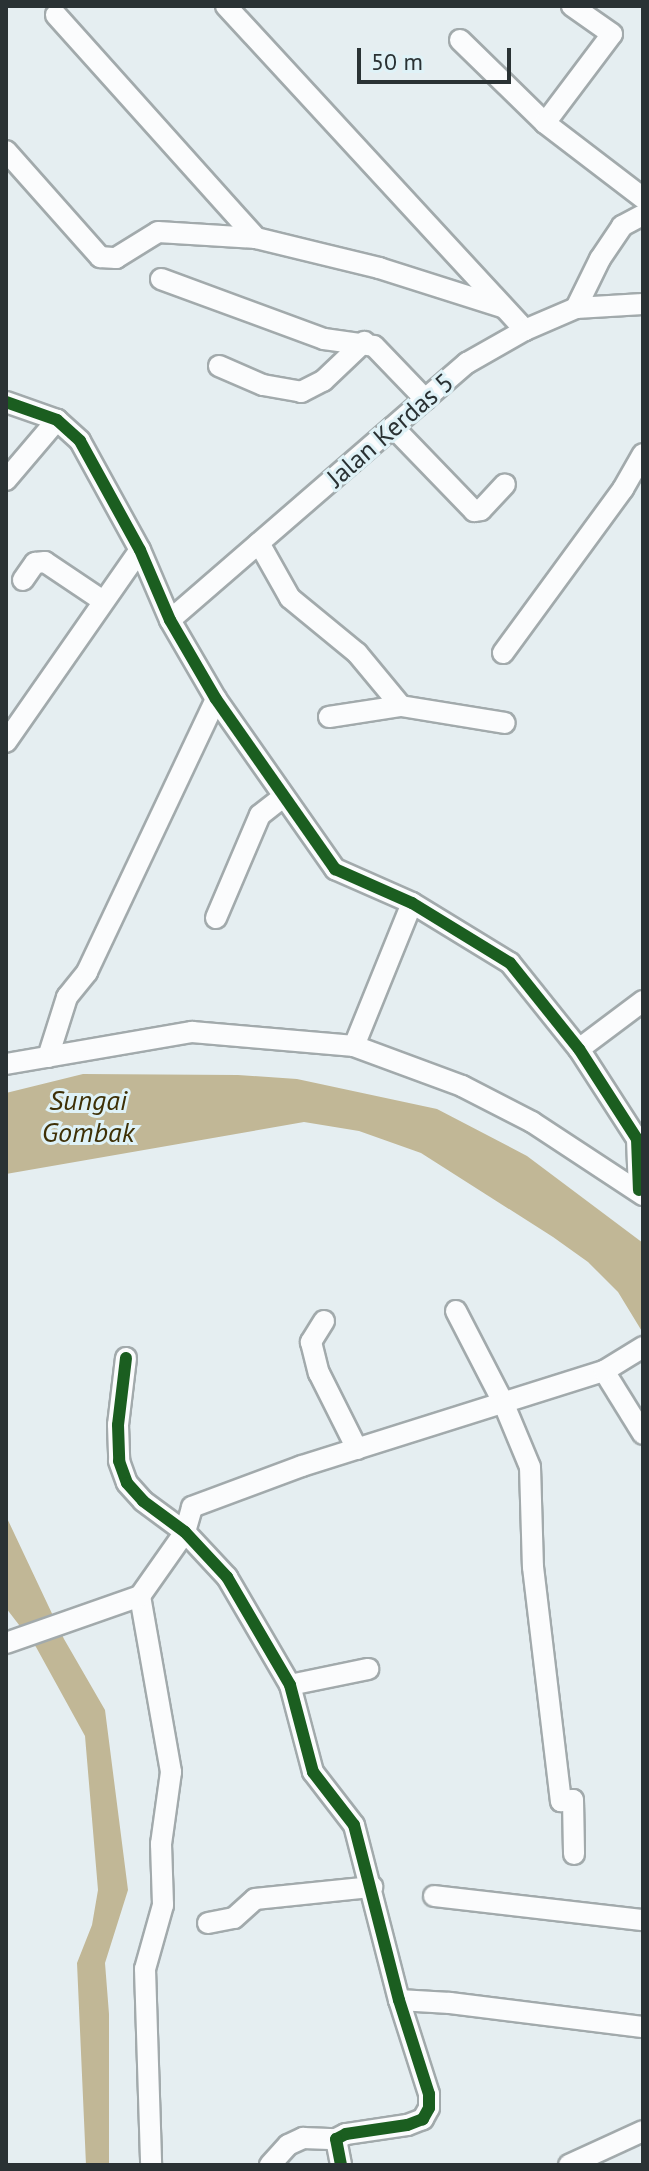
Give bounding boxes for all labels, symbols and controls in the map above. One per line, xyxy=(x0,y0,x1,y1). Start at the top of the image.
scale bar xyxy=(361,32,515,82)
text: 50 m xyxy=(371,46,423,77)
street label: Jalan Kerdas 5 xyxy=(320,366,460,494)
water label: Sungai Gombak xyxy=(42,1083,134,1149)

